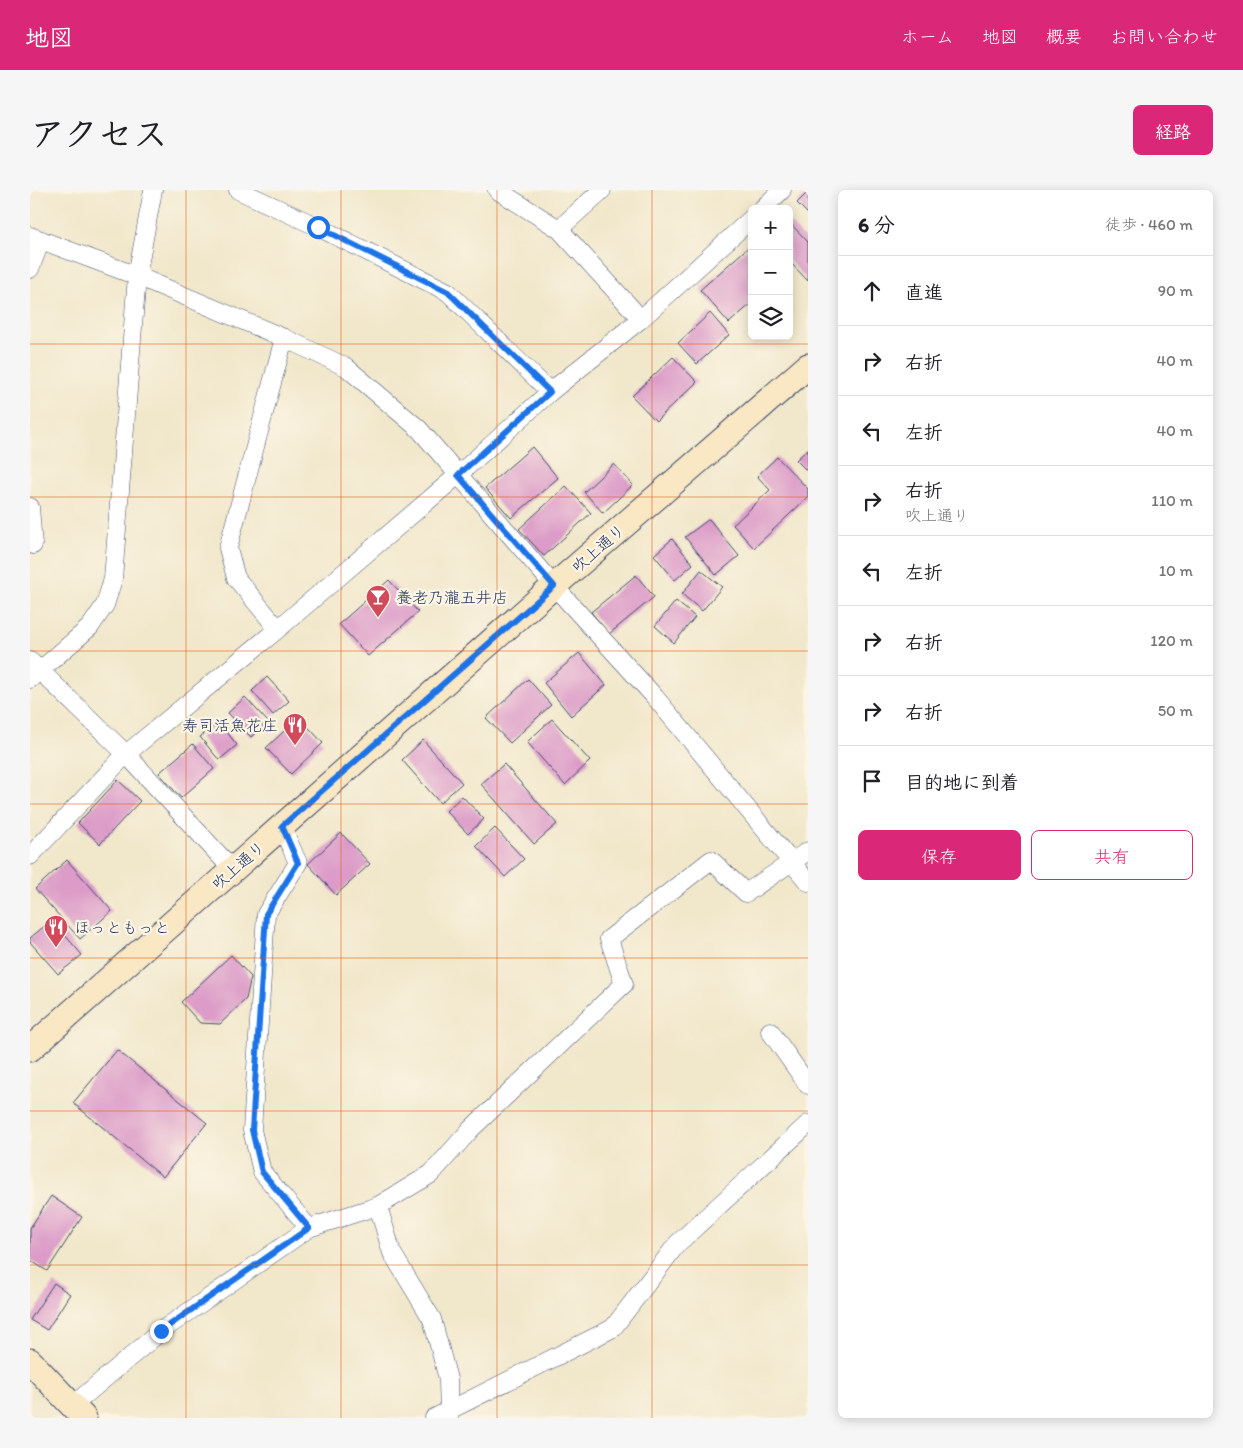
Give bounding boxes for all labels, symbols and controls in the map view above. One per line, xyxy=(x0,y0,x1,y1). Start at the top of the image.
text: 地図 xyxy=(25,23,73,52)
text: ホーム xyxy=(901,26,954,48)
text: 地図 xyxy=(982,26,1018,48)
text: 概要 xyxy=(1046,26,1082,48)
text: お問い合わせ xyxy=(1110,26,1218,48)
button: 経路 xyxy=(1133,105,1213,155)
text: アクセス xyxy=(30,113,168,155)
map controls xyxy=(748,205,793,340)
button: + xyxy=(748,205,793,250)
text: 6 分 xyxy=(858,212,895,237)
text: 徒歩 · 460 m xyxy=(1105,215,1193,234)
route start xyxy=(307,216,330,239)
button: − xyxy=(748,250,793,295)
icon: ahead xyxy=(858,277,886,305)
text: 直進 xyxy=(905,281,943,304)
text: 90 m xyxy=(1158,281,1193,300)
button: layers xyxy=(748,295,793,340)
icon: right xyxy=(858,347,886,375)
text: 右折 xyxy=(905,351,943,374)
text: 40 m xyxy=(1156,351,1193,370)
icon: left xyxy=(858,417,886,445)
text: 左折 xyxy=(905,421,943,444)
text: 40 m xyxy=(1156,421,1193,440)
text: 右折 xyxy=(905,479,943,502)
icon: right xyxy=(858,487,886,515)
text: 110 m xyxy=(1151,491,1193,510)
text: 吹上通り xyxy=(905,506,969,525)
street label: 吹上通り xyxy=(568,520,629,577)
icon: left xyxy=(858,557,886,585)
text: 左折 xyxy=(905,561,943,584)
text: 10 m xyxy=(1159,561,1193,580)
bar icon: 養老乃瀧五井店 xyxy=(365,584,391,618)
place label: 養老乃瀧五井店 xyxy=(396,588,508,607)
icon: right xyxy=(858,627,886,655)
text: 右折 xyxy=(905,631,943,654)
text: 120 m xyxy=(1150,631,1193,650)
icon: right xyxy=(858,697,886,725)
text: 右折 xyxy=(905,701,943,724)
text: 50 m xyxy=(1158,701,1193,720)
restaurant icon: 寿司活魚花庄 xyxy=(282,712,308,746)
place label: 寿司活魚花庄 xyxy=(182,716,278,735)
icon: arrive xyxy=(858,767,886,795)
text: 目的地に到着 xyxy=(905,771,1019,794)
button: 保存 xyxy=(858,830,1021,880)
button: 共有 xyxy=(1031,830,1193,880)
street label: 吹上通り xyxy=(208,837,269,894)
restaurant icon: ほっともっと xyxy=(43,914,69,948)
place label: ほっともっと xyxy=(74,918,170,937)
route end xyxy=(150,1320,173,1343)

